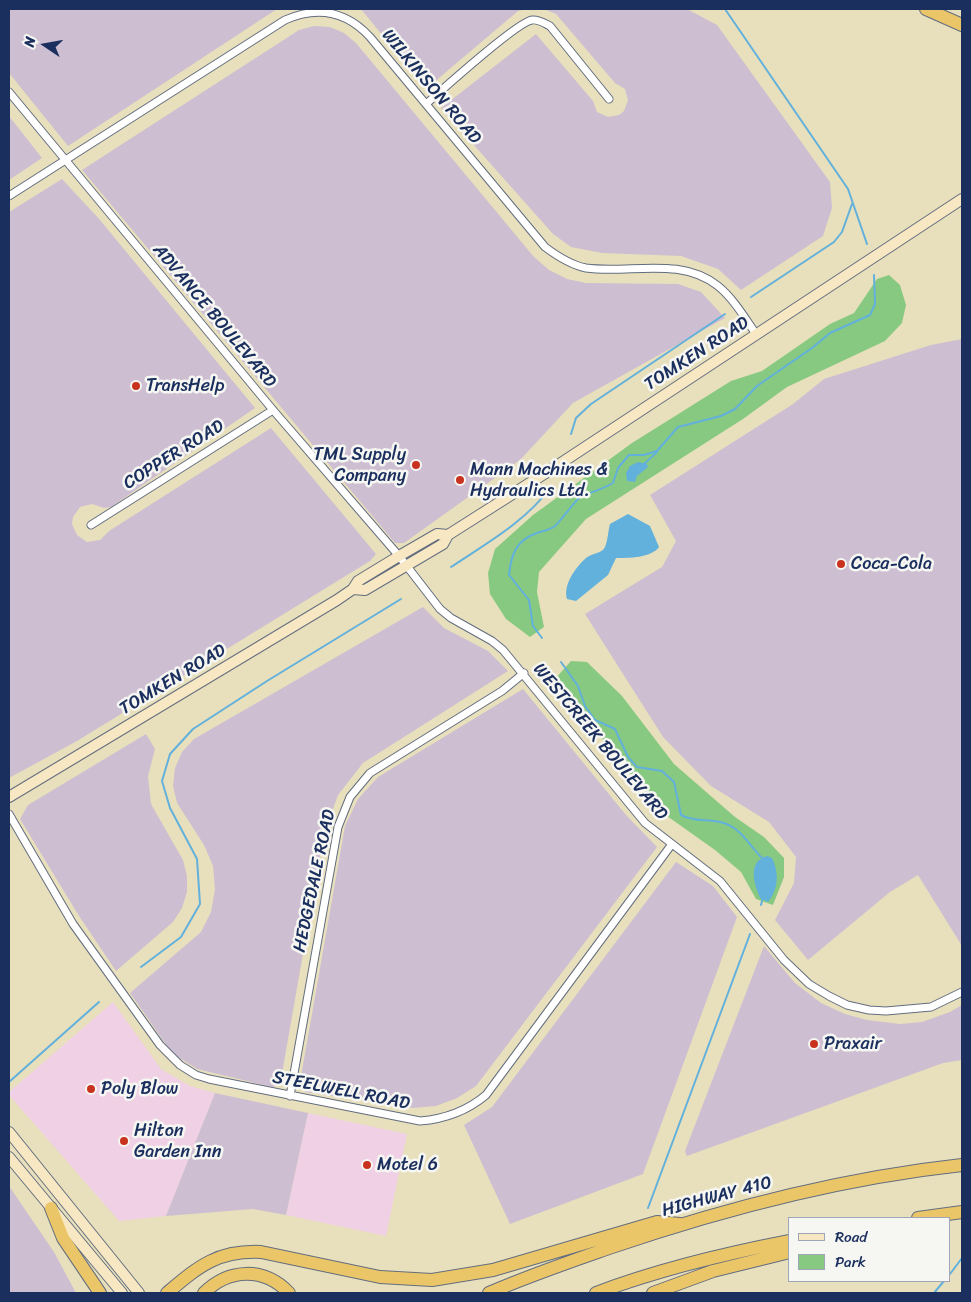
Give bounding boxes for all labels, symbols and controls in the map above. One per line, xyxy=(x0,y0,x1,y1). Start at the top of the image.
north arrow xyxy=(20,20,70,70)
street label: WILKINSON ROAD xyxy=(377,25,485,149)
text: N xyxy=(17,34,43,49)
street label: ADVANCE BOULEVARD xyxy=(148,240,280,392)
street label: TOMKEN ROAD xyxy=(641,312,753,396)
place label: TransHelp xyxy=(146,375,225,397)
marker: TransHelp xyxy=(130,380,142,392)
street label: COPPER ROAD xyxy=(120,416,228,494)
place label: TML Supply Company xyxy=(313,444,406,486)
marker: TML Supply Company xyxy=(410,459,422,471)
place label: Mann Machines & Hydraulics Ltd. xyxy=(470,459,608,502)
marker: Mann Machines & Hydraulics Ltd. xyxy=(454,474,466,486)
place label: Coca-Cola xyxy=(851,553,932,575)
marker: Coca-Cola xyxy=(835,558,847,570)
street label: TOMKEN ROAD xyxy=(116,640,230,720)
street label: WESTCREEK BOULEVARD xyxy=(528,659,672,825)
street label: HEDGEDALE ROAD xyxy=(289,808,341,954)
place label: Praxair xyxy=(824,1033,882,1055)
marker: Praxair xyxy=(808,1038,820,1050)
street label: STEELWELL ROAD xyxy=(271,1067,411,1115)
place label: Poly Blow xyxy=(101,1078,178,1100)
marker: Poly Blow xyxy=(85,1083,97,1095)
place label: Hilton Garden Inn xyxy=(134,1120,221,1162)
marker: Hilton Garden Inn xyxy=(118,1135,130,1147)
place label: Motel 6 xyxy=(377,1154,438,1176)
marker: Motel 6 xyxy=(361,1159,373,1171)
street label: HIGHWAY 410 xyxy=(660,1172,774,1222)
legend xyxy=(788,1217,951,1282)
text: Road xyxy=(835,1224,867,1250)
text: Park xyxy=(835,1249,866,1275)

